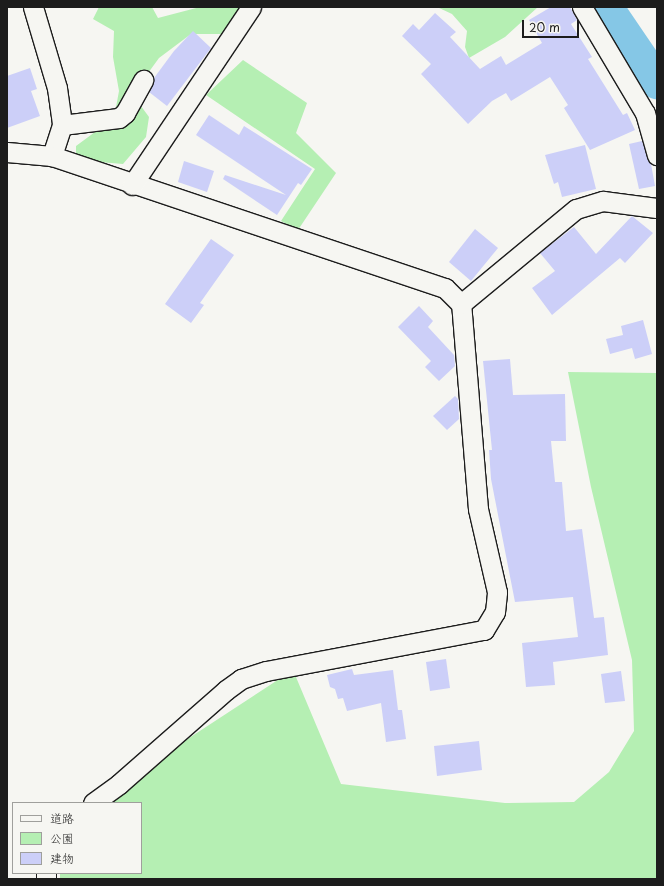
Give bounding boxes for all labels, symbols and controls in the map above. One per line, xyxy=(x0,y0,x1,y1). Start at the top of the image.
scale bar xyxy=(524,12,581,38)
text: 20 m xyxy=(529,18,560,36)
legend xyxy=(12,802,142,874)
text: 道路 xyxy=(50,809,74,827)
text: 公園 xyxy=(50,829,74,847)
text: 建物 xyxy=(50,849,74,867)

